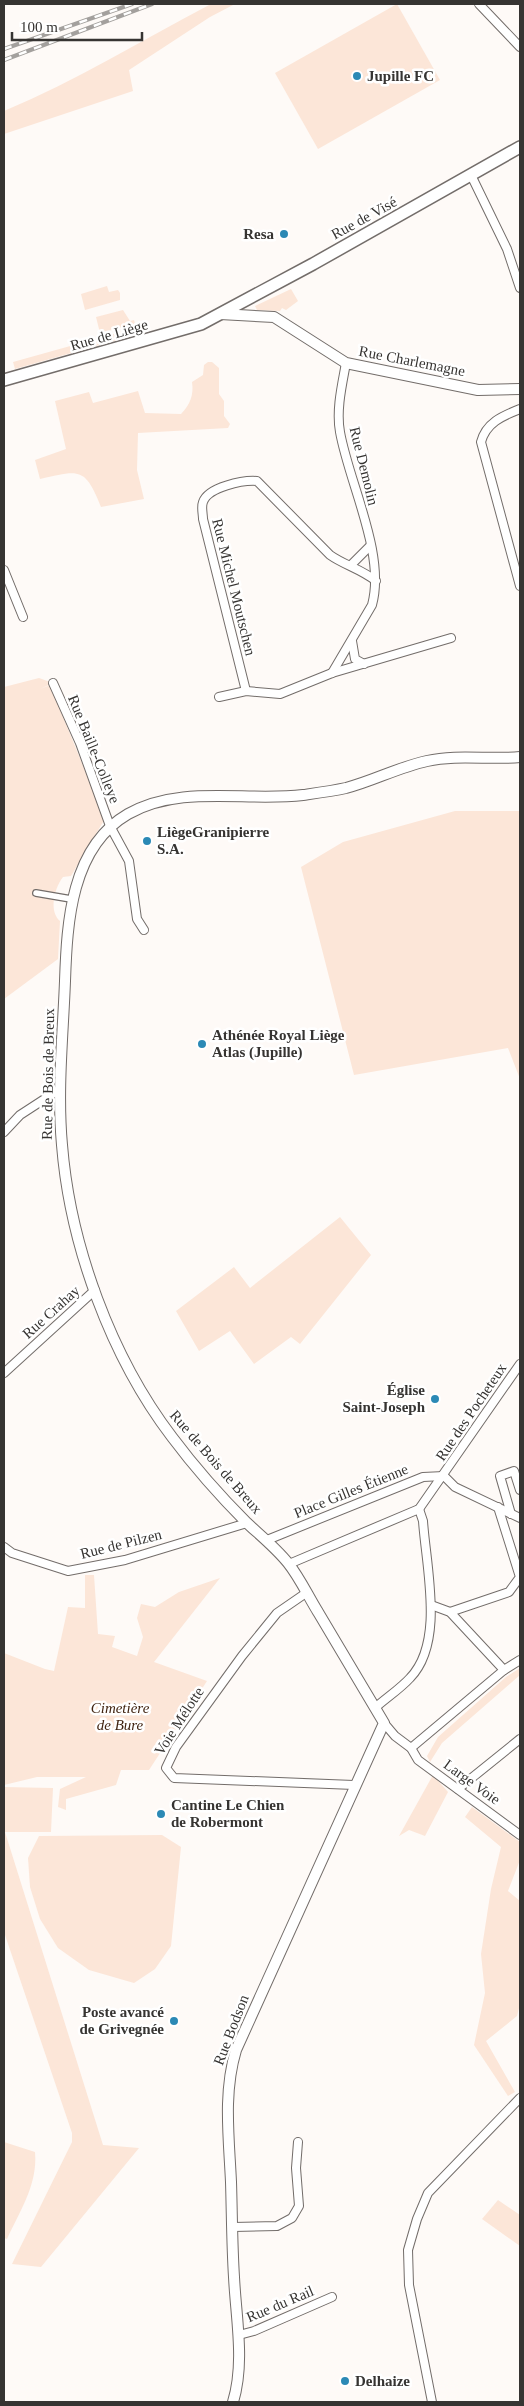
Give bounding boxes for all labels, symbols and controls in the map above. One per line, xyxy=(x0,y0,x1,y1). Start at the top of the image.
scale bar xyxy=(12,10,142,42)
text: 100 m xyxy=(20,19,58,35)
place label: Jupille FC xyxy=(367,68,434,84)
marker: Jupille FC xyxy=(351,70,363,82)
street label: Rue de Visé xyxy=(329,193,400,242)
place label: Resa xyxy=(243,226,274,242)
marker: Resa xyxy=(278,228,290,240)
street label: Rue de Liège xyxy=(68,316,150,354)
street label: Rue Charlemagne xyxy=(358,343,467,379)
street label: Rue Demolin xyxy=(347,425,382,507)
street label: Rue Michel Moutschen xyxy=(209,517,259,658)
street label: Rue Baille-Colleye xyxy=(65,693,123,806)
place label: LiègeGranipierre S.A. xyxy=(157,824,270,857)
marker: LiègeGranipierre S.A. xyxy=(141,835,153,847)
street label: Rue de Bois de Breux xyxy=(39,1008,57,1140)
place label: Athénée Royal Liège Atlas (Jupille) xyxy=(212,1027,345,1061)
marker: Athénée Royal Liège Atlas (Jupille) xyxy=(196,1038,208,1050)
street label: Rue Crahay xyxy=(19,1282,83,1342)
street label: Rue des Pocheteux xyxy=(432,1360,510,1464)
place label: Église Saint-Joseph xyxy=(342,1382,426,1415)
marker: Église Saint-Joseph xyxy=(429,1393,441,1405)
street label: Rue de Bois de Breux xyxy=(167,1407,266,1517)
street label: Place Gilles Étienne xyxy=(292,1461,411,1521)
street label: Rue de Pilzen xyxy=(79,1526,164,1562)
street label: Voie Mélotte xyxy=(151,1684,207,1758)
park label: Cimetière de Bure xyxy=(91,1700,150,1733)
street label: Large Voie xyxy=(441,1756,503,1808)
place label: Cantine Le Chien de Robermont xyxy=(171,1797,285,1830)
marker: Cantine Le Chien de Robermont xyxy=(155,1808,167,1820)
street label: Rue Bodson xyxy=(210,1992,252,2067)
place label: Poste avancé de Grivegnée xyxy=(79,2004,164,2037)
marker: Poste avancé de Grivegnée xyxy=(168,2015,180,2027)
street label: Rue du Rail xyxy=(244,2283,316,2325)
place label: Delhaize xyxy=(355,2373,410,2389)
marker: Delhaize xyxy=(339,2375,351,2387)

